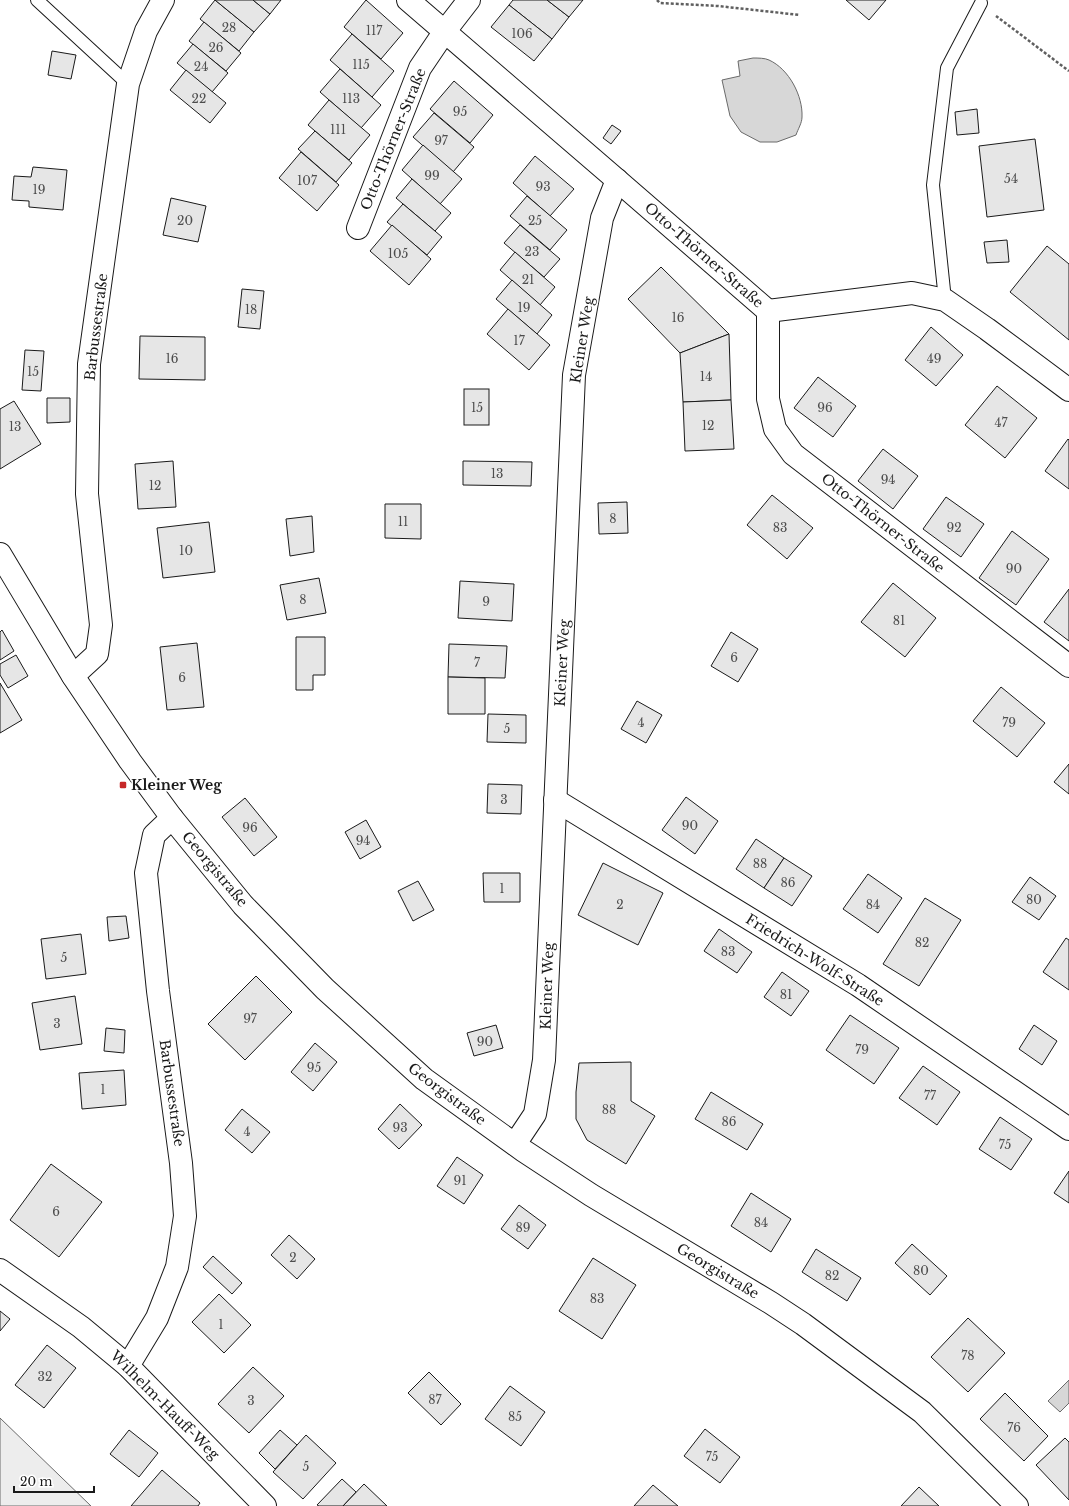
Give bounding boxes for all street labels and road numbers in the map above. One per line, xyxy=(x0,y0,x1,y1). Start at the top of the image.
street label: Otto-Thörner-Straße xyxy=(356,65,430,213)
street label: Otto-Thörner-Straße xyxy=(641,198,767,312)
street label: Barbussestraße xyxy=(80,272,112,382)
street label: Kleiner Weg xyxy=(566,295,598,385)
street label: Otto-Thörner-Straße xyxy=(818,469,948,577)
street label: Kleiner Weg xyxy=(551,618,573,707)
street label: Georgistraße xyxy=(178,828,252,910)
street label: Friedrich-Wolf-Straße xyxy=(742,910,888,1010)
street label: Kleiner Weg xyxy=(536,941,558,1030)
street label: Barbussestraße xyxy=(156,1038,188,1148)
street label: Georgistraße xyxy=(404,1059,490,1129)
street label: Georgistraße xyxy=(674,1239,762,1303)
street label: Wilhelm-Hauff-Weg xyxy=(106,1346,224,1464)

